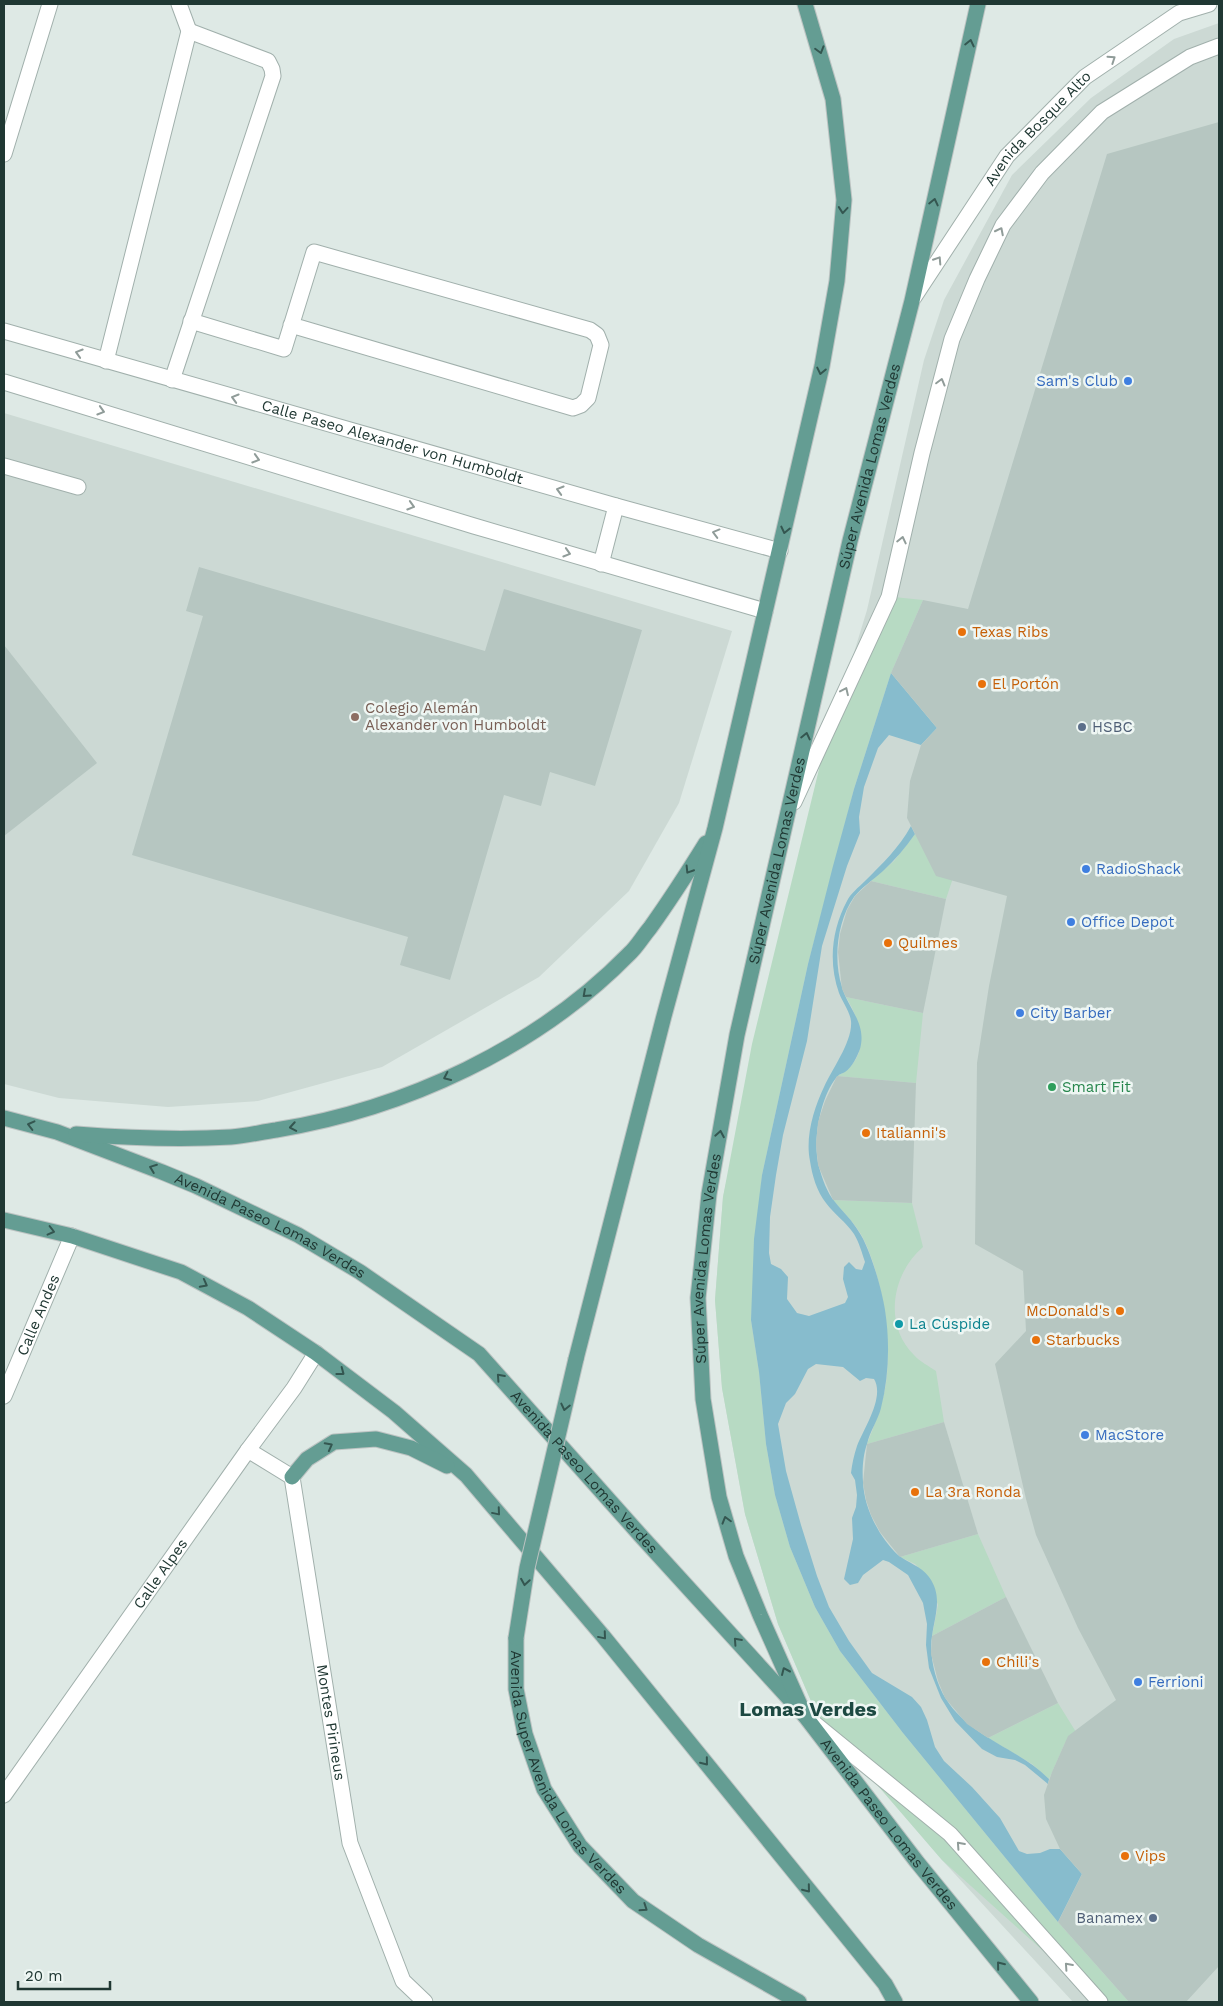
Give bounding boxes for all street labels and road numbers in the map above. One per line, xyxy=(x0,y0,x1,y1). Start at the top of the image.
street label: Avenida Bosque Alto xyxy=(981,67,1094,189)
street label: Súper Avenida Lomas Verdes xyxy=(835,362,904,571)
street label: Calle Paseo Alexander von Humboldt xyxy=(260,396,526,488)
street label: Súper Avenida Lomas Verdes xyxy=(745,755,809,966)
street label: Súper Avenida Lomas Verdes xyxy=(689,1152,725,1364)
street label: Avenida Paseo Lomas Verdes xyxy=(172,1169,369,1282)
street label: Calle Andes xyxy=(13,1272,64,1358)
street label: Avenida Paseo Lomas Verdes xyxy=(507,1387,662,1558)
street label: Calle Alpes xyxy=(130,1535,191,1612)
street label: Avenida Super Avenida Lomas Verdes xyxy=(507,1650,630,1898)
street label: Montes Pirineus xyxy=(313,1663,349,1782)
street label: Avenida Paseo Lomas Verdes xyxy=(816,1735,962,1914)

